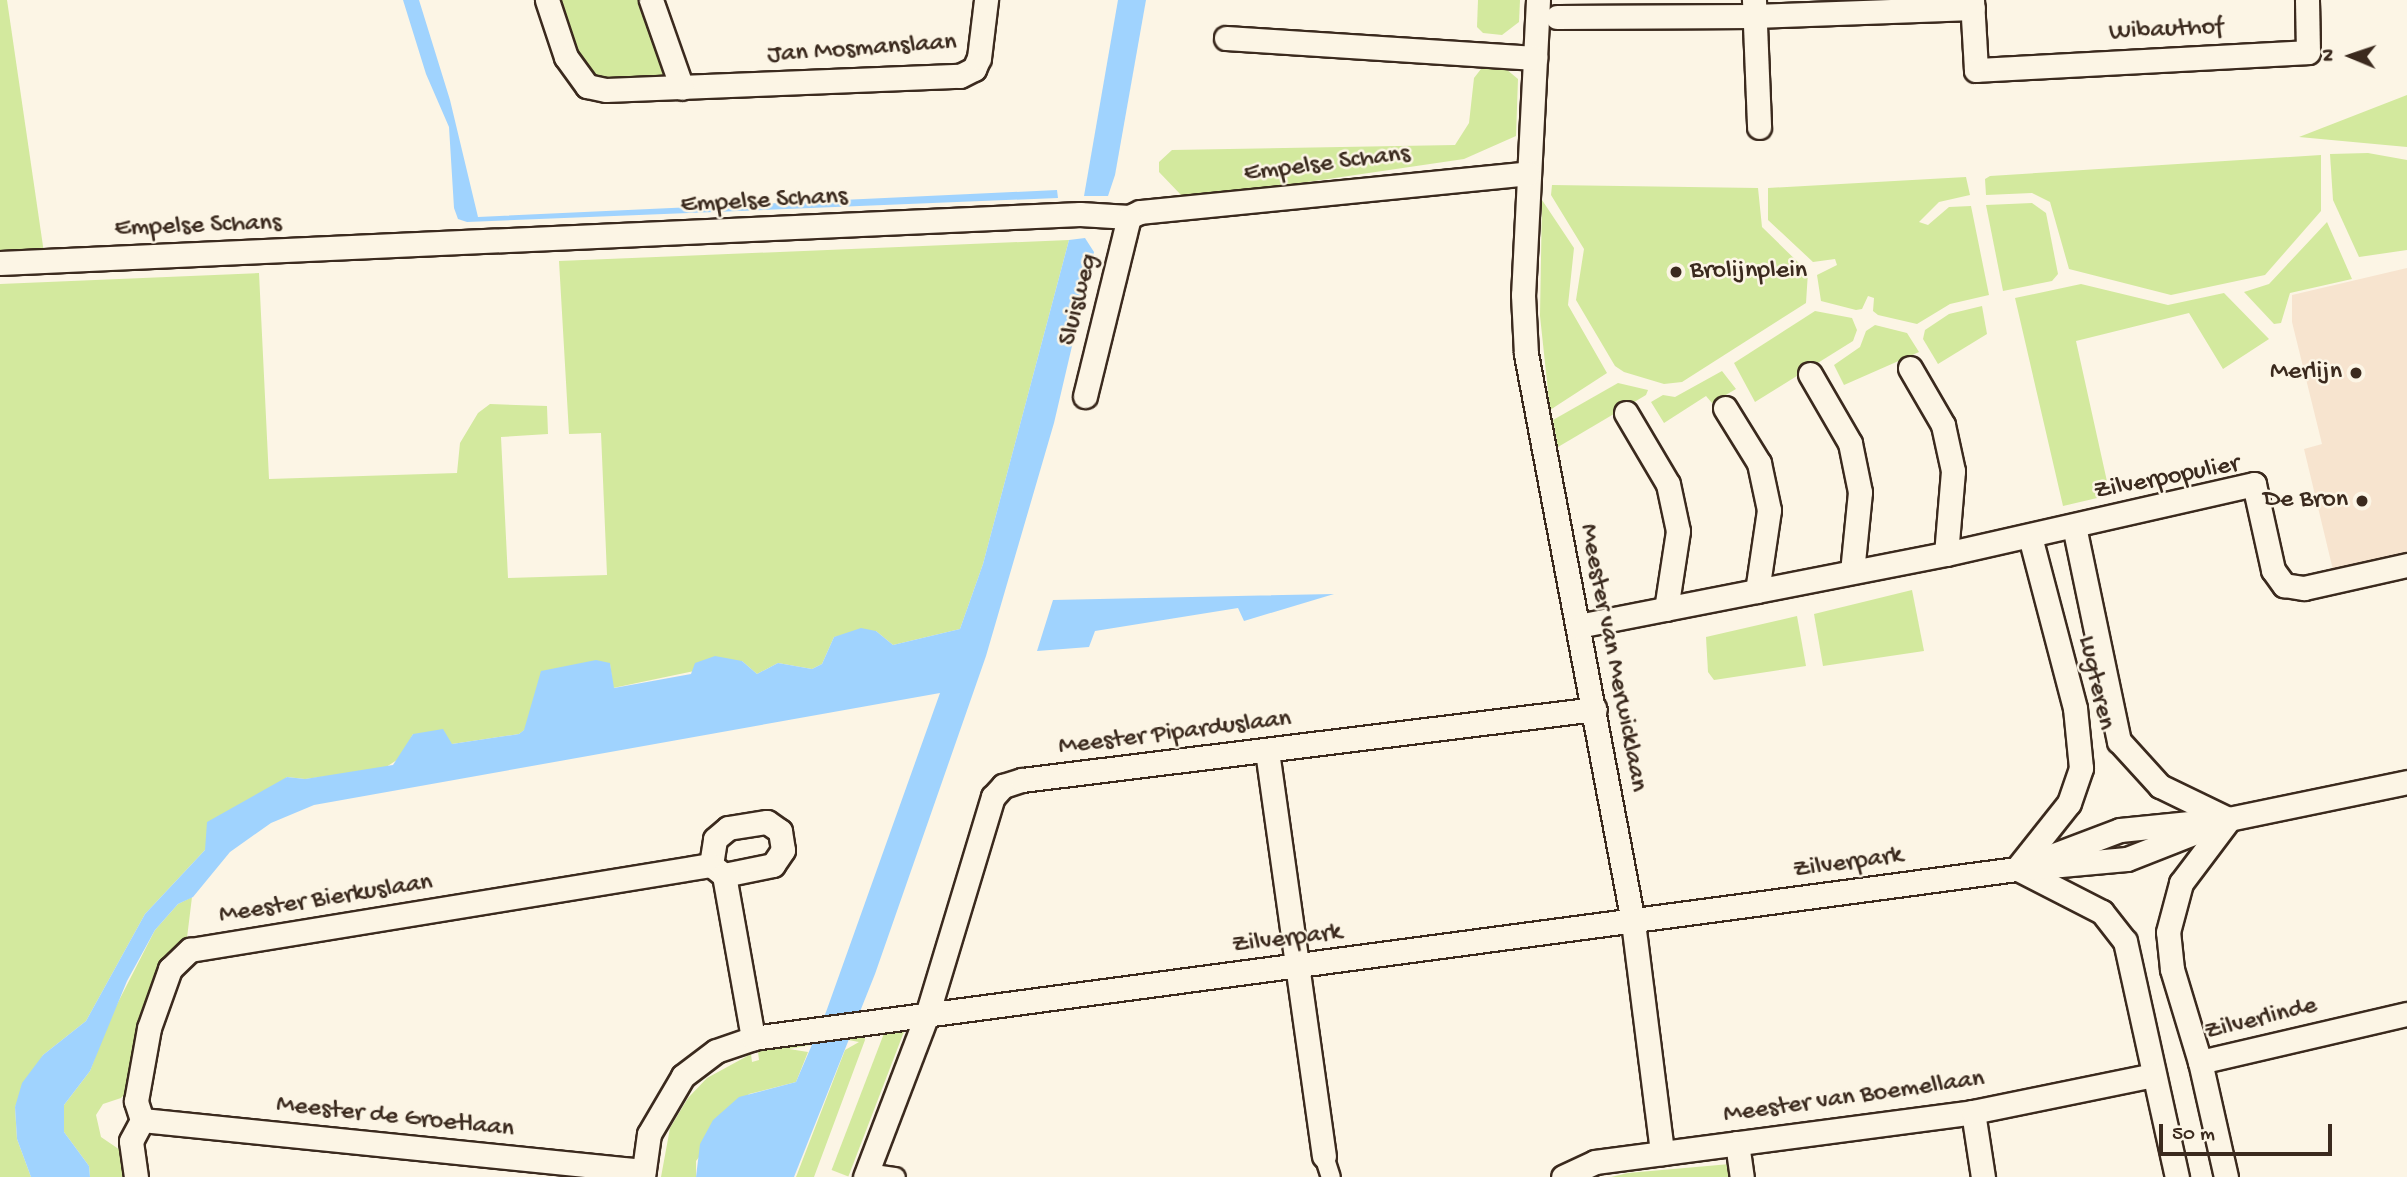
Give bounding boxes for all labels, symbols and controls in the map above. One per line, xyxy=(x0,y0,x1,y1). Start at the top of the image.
street label: Wibauthof xyxy=(2108,12,2224,50)
north arrow xyxy=(2316,21,2386,91)
street label: Jan Mosmanslaan xyxy=(766,28,958,72)
text: N xyxy=(2318,49,2341,62)
street label: Empelse Schans xyxy=(1242,139,1412,191)
street label: Empelse Schans xyxy=(680,182,848,222)
street label: Empelse Schans xyxy=(114,208,282,246)
street label: Sluisweg xyxy=(1054,251,1106,349)
place label: Brolijnplein xyxy=(1690,256,1807,288)
marker: Brolijnplein xyxy=(1668,264,1684,280)
place label: Merlijn xyxy=(2270,357,2342,389)
marker: Merlijn xyxy=(2348,365,2364,381)
street label: Zilverpopulier xyxy=(2092,450,2242,508)
place label: De Bron xyxy=(2263,485,2348,517)
marker: De Bron xyxy=(2354,493,2370,509)
street label: Meester van Merwicklaan xyxy=(1571,521,1653,795)
street label: Lugteren xyxy=(2069,633,2121,733)
street label: Meester Piparduslaan xyxy=(1057,704,1293,764)
street label: Zilverpark xyxy=(1791,841,1905,887)
street label: Meester Bierkuslaan xyxy=(217,868,435,932)
street label: Zilverpark xyxy=(1230,918,1344,962)
street label: Zilverlinde xyxy=(2202,991,2320,1049)
street label: Meester van Boemellaan xyxy=(1722,1064,1986,1132)
street label: Meester de Groetlaan xyxy=(275,1090,515,1146)
scale bar xyxy=(2162,1110,2335,1154)
text: 50 m xyxy=(2172,1123,2215,1148)

